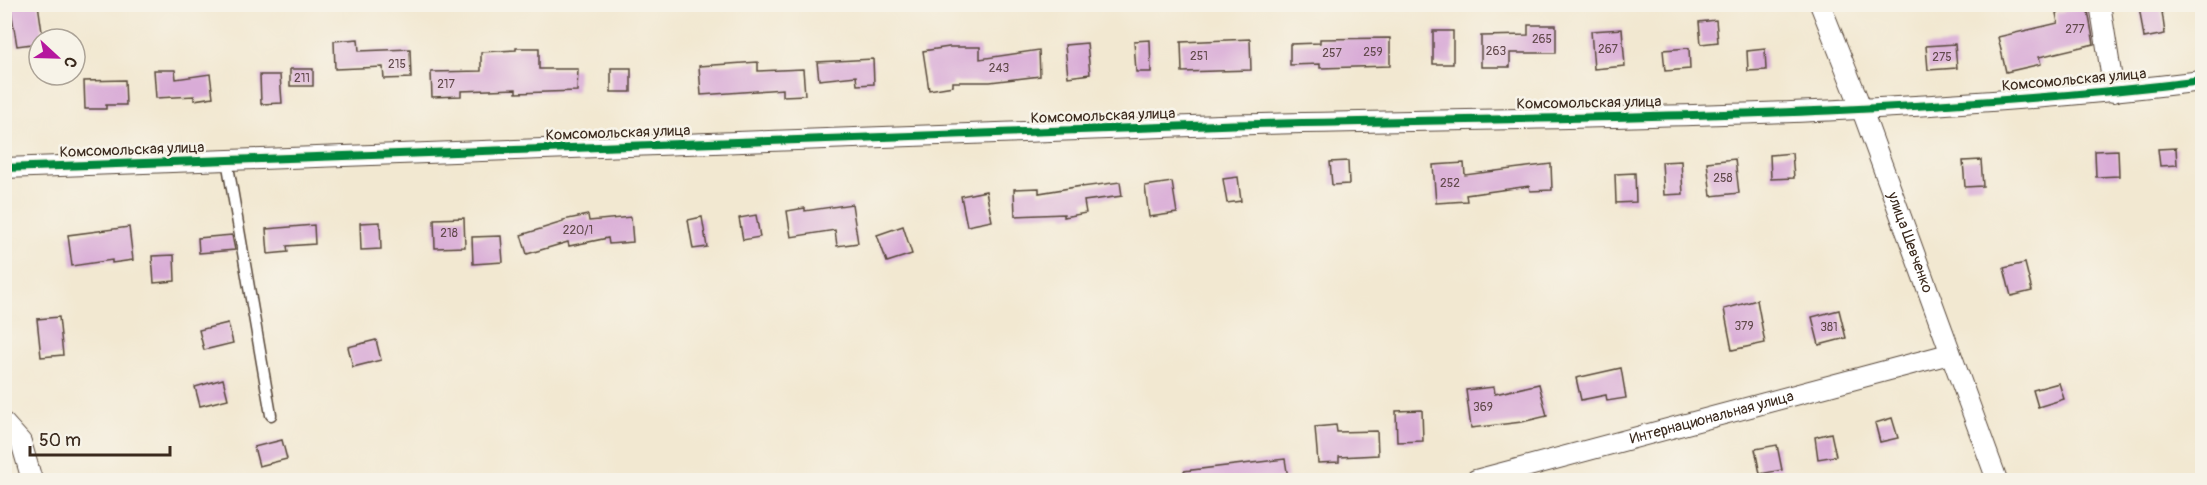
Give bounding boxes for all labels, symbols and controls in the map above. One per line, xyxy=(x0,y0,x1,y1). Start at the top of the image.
house number: 277 xyxy=(2065,22,2085,37)
north arrow xyxy=(27,27,87,87)
house number: 265 xyxy=(1532,32,1552,47)
house number: 267 xyxy=(1598,42,1619,57)
house number: 263 xyxy=(1486,44,1506,59)
house number: 259 xyxy=(1363,45,1383,60)
house number: 257 xyxy=(1322,46,1342,61)
house number: 251 xyxy=(1190,49,1208,64)
house number: 275 xyxy=(1932,50,1952,65)
text: С xyxy=(59,54,81,71)
house number: 215 xyxy=(388,57,406,72)
house number: 243 xyxy=(989,61,1009,76)
street label: Комсомольская улица xyxy=(2001,64,2147,96)
house number: 211 xyxy=(294,71,310,86)
house number: 217 xyxy=(437,77,456,92)
street label: Комсомольская улица xyxy=(1516,92,1662,114)
street label: Комсомольская улица xyxy=(1030,104,1176,128)
street label: Комсомольская улица xyxy=(545,121,691,145)
street label: Комсомольская улица xyxy=(59,138,205,162)
house number: 258 xyxy=(1713,171,1733,186)
house number: 252 xyxy=(1440,176,1460,191)
street label: улица Шевченко xyxy=(1883,188,1937,295)
house number: 220/1 xyxy=(563,223,593,238)
house number: 218 xyxy=(440,226,458,241)
house number: 379 xyxy=(1734,319,1754,334)
house number: 381 xyxy=(1820,320,1838,335)
street label: Интернациональная улица xyxy=(1628,386,1796,448)
house number: 369 xyxy=(1473,400,1493,415)
scale bar xyxy=(30,419,170,457)
text: 50 m xyxy=(39,429,81,452)

